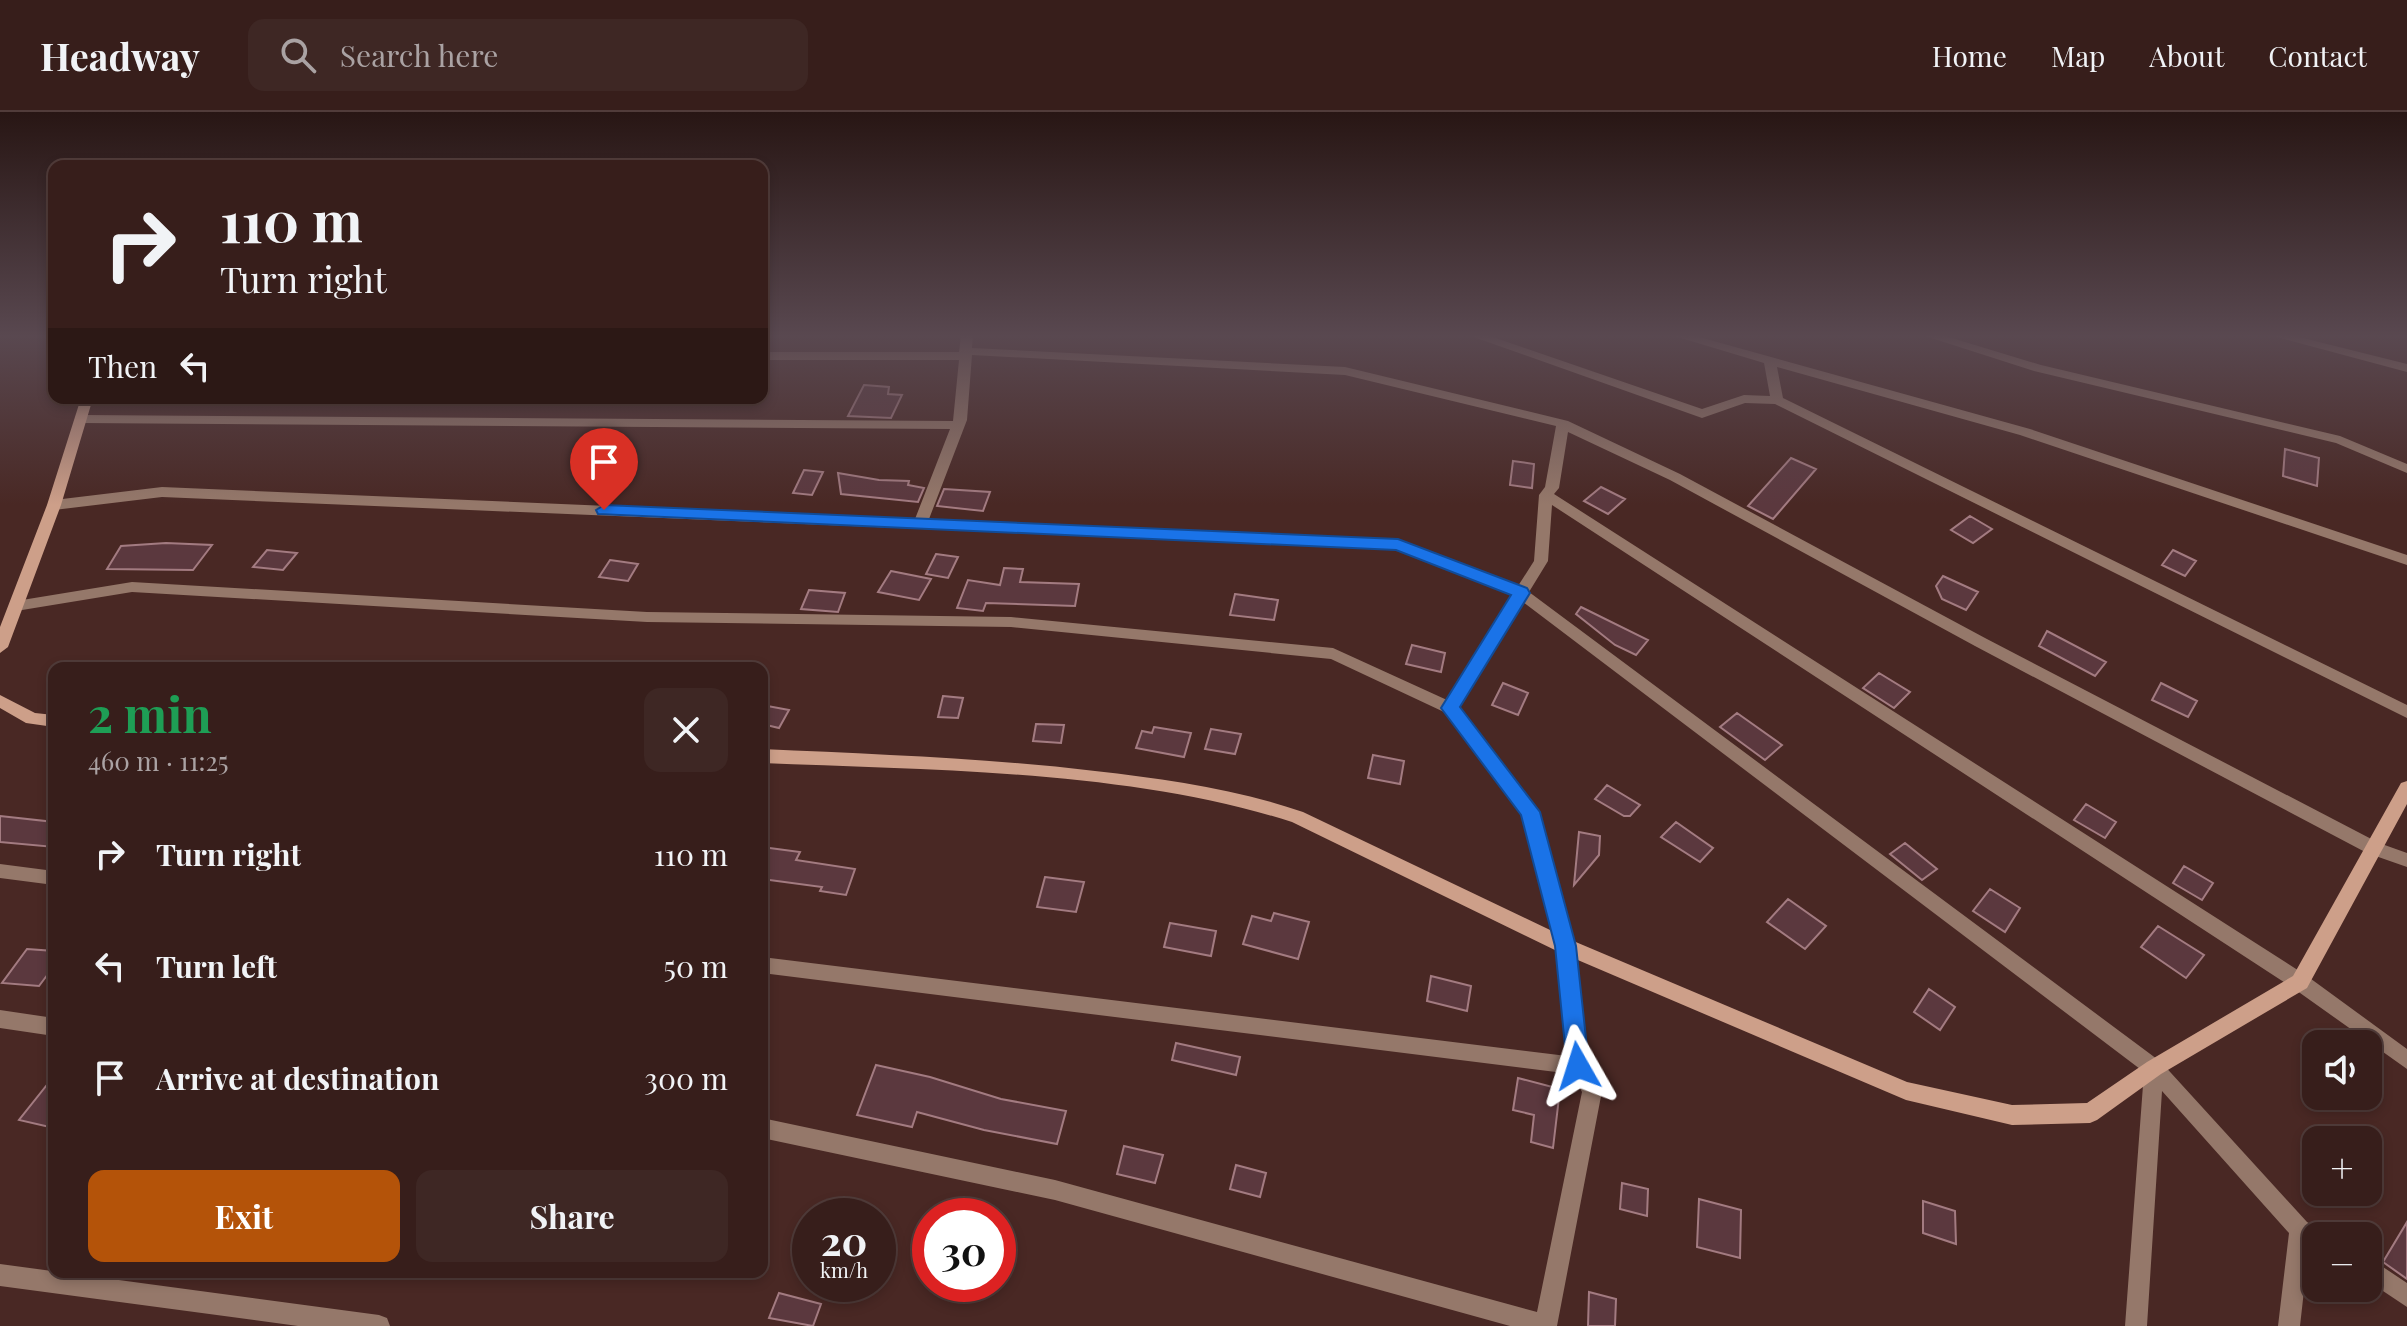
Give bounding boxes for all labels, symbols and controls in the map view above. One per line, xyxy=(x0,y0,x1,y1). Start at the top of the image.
search box xyxy=(248,19,808,91)
text: Headway xyxy=(40,30,200,81)
icon: search xyxy=(276,33,320,77)
text: Search here xyxy=(340,35,498,75)
text: Home xyxy=(1932,37,2007,74)
text: Map xyxy=(2051,37,2105,74)
text: About xyxy=(2149,37,2224,74)
text: Contact xyxy=(2268,37,2367,74)
text: 110 m xyxy=(220,182,363,257)
icon: right xyxy=(88,192,192,296)
text: Turn right xyxy=(220,254,387,302)
icon: left xyxy=(173,344,217,388)
text: Then xyxy=(88,346,157,386)
pin xyxy=(570,428,638,510)
icon: arrive xyxy=(582,440,626,484)
text: 2 min xyxy=(88,681,212,745)
button: close xyxy=(644,688,728,772)
text: 460 m · 11:25 xyxy=(88,743,229,778)
icon: right xyxy=(88,832,132,876)
text: Turn right xyxy=(156,834,301,874)
text: 110 m xyxy=(654,834,728,874)
icon: left xyxy=(88,944,132,988)
text: Turn left xyxy=(156,946,277,986)
text: 50 m xyxy=(663,946,728,986)
position arrow xyxy=(1536,1024,1620,1108)
map controls xyxy=(2302,1030,2382,1302)
button: sound xyxy=(2302,1030,2382,1110)
icon: arrive xyxy=(88,1056,132,1100)
text: Arrive at destination xyxy=(156,1058,439,1098)
text: 300 m xyxy=(644,1058,728,1098)
button: + xyxy=(2302,1126,2382,1206)
button: Exit xyxy=(88,1170,400,1262)
button: Share xyxy=(416,1170,728,1262)
speed limit sign: 30 xyxy=(912,1198,1016,1302)
text: 20 xyxy=(821,1213,867,1266)
button: − xyxy=(2302,1222,2382,1302)
text: km/h xyxy=(820,1256,868,1283)

